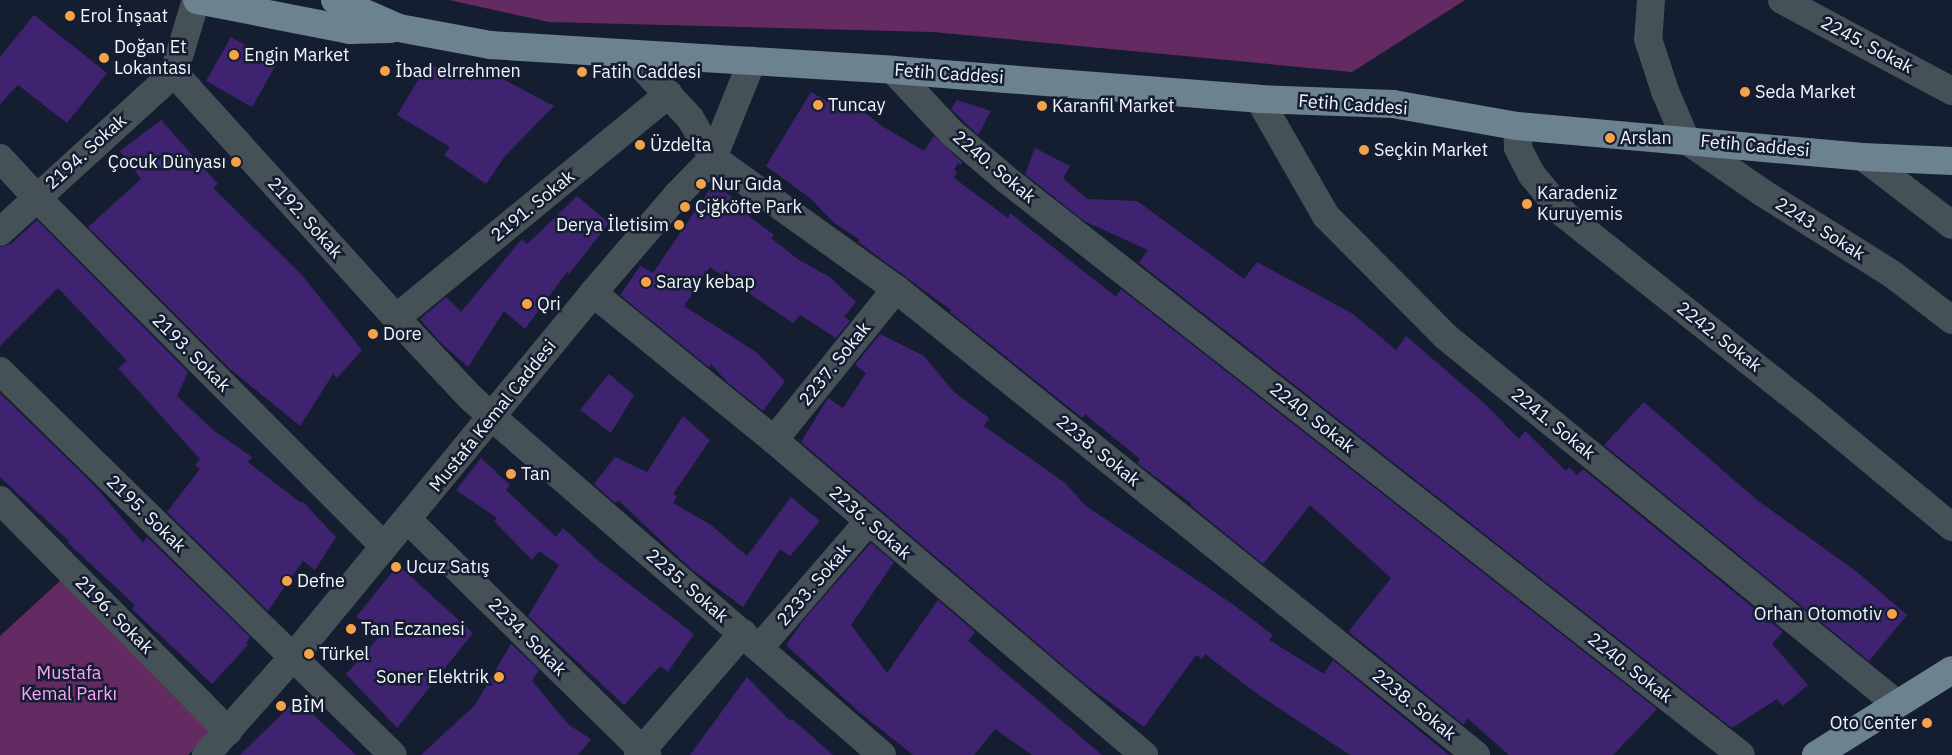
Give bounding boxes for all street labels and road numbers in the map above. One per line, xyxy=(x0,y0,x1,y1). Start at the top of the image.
street label: 2245. Sokak xyxy=(1817,12,1917,78)
street label: Fetih Caddesi xyxy=(894,59,1004,89)
street label: Fetih Caddesi xyxy=(1298,90,1408,120)
street label: 2194. Sokak xyxy=(41,110,131,194)
street label: 2240. Sokak xyxy=(948,126,1040,208)
street label: Fetih Caddesi xyxy=(1699,130,1811,162)
street label: 2191. Sokak xyxy=(487,166,579,246)
street label: 2192. Sokak xyxy=(263,173,347,263)
street label: 2243. Sokak xyxy=(1771,193,1869,265)
street label: 2242. Sokak xyxy=(1672,297,1766,377)
street label: 2193. Sokak xyxy=(148,310,234,396)
street label: 2237. Sokak xyxy=(795,318,875,410)
street label: Mustafa Kemal Caddesi xyxy=(425,336,561,496)
street label: 2240. Sokak xyxy=(1265,378,1359,458)
street label: 2241. Sokak xyxy=(1507,384,1599,464)
street label: 2238. Sokak xyxy=(1052,411,1144,491)
street label: 2195. Sokak xyxy=(102,471,190,557)
street label: 2236. Sokak xyxy=(825,482,915,564)
street label: 2233. Sokak xyxy=(773,540,855,630)
street label: 2235. Sokak xyxy=(642,545,732,627)
street label: 2196. Sokak xyxy=(71,572,157,658)
street label: 2234. Sokak xyxy=(484,594,570,680)
street label: 2240. Sokak xyxy=(1583,628,1677,708)
street label: 2238. Sokak xyxy=(1368,665,1460,745)

